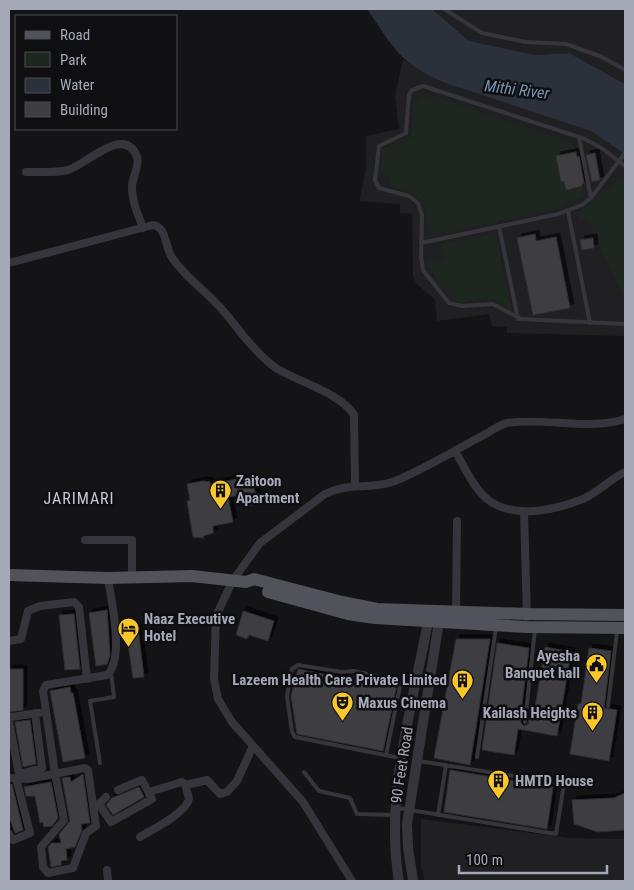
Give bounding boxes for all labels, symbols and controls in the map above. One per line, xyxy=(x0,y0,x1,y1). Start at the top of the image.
legend xyxy=(15,15,178,130)
text: Road xyxy=(60,26,90,44)
text: Park xyxy=(60,51,87,69)
text: Water xyxy=(60,76,95,94)
water label: Mithi River xyxy=(484,76,552,103)
text: Building xyxy=(60,101,108,119)
place label: Zaitoon Apartment xyxy=(236,472,300,507)
building icon: Zaitoon Apartment xyxy=(208,478,232,509)
district label: JARIMARI xyxy=(43,489,115,508)
place label: Naaz Executive Hotel xyxy=(144,610,235,645)
hotel icon: Naaz Executive Hotel xyxy=(116,616,140,647)
place label: Ayesha Banquet hall xyxy=(505,647,580,682)
public building icon: Ayesha Banquet hall xyxy=(584,653,608,684)
building icon: Lazeem Health Care Private Limited xyxy=(451,668,475,699)
place label: Lazeem Health Care Private Limited xyxy=(232,671,447,689)
theatre icon: Maxus Cinema xyxy=(330,691,354,722)
place label: Maxus Cinema xyxy=(358,694,446,712)
building icon: Kailash Heights xyxy=(581,701,605,732)
place label: Kailash Heights xyxy=(483,704,577,722)
street label: 90 Feet Road xyxy=(387,725,417,805)
building icon: HMTD House xyxy=(487,769,511,800)
place label: HMTD House xyxy=(515,772,593,790)
scale bar xyxy=(459,842,606,874)
text: 100 m xyxy=(466,851,503,869)

